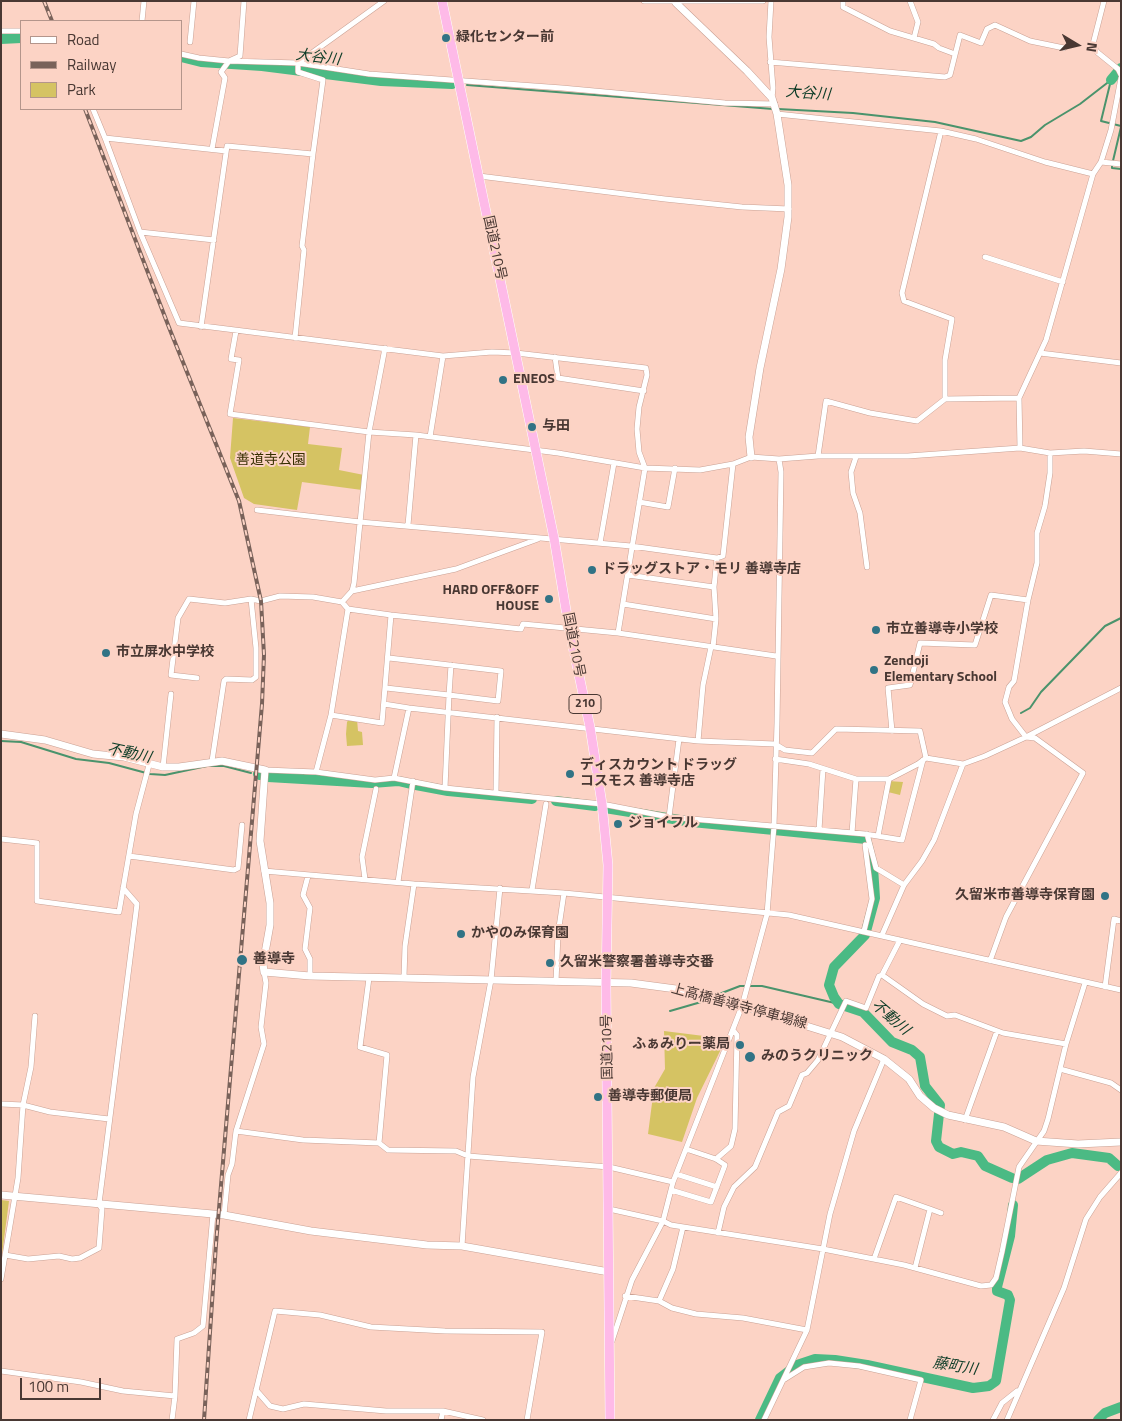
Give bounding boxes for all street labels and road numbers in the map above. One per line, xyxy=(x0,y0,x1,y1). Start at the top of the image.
street label: 国道210号 xyxy=(479,214,509,282)
street label: 国道210号 xyxy=(559,611,587,679)
road number: 210 xyxy=(569,694,601,714)
street label: 上高橋善導寺停車場線 xyxy=(669,981,809,1033)
street label: 国道210号 xyxy=(599,1014,617,1080)

